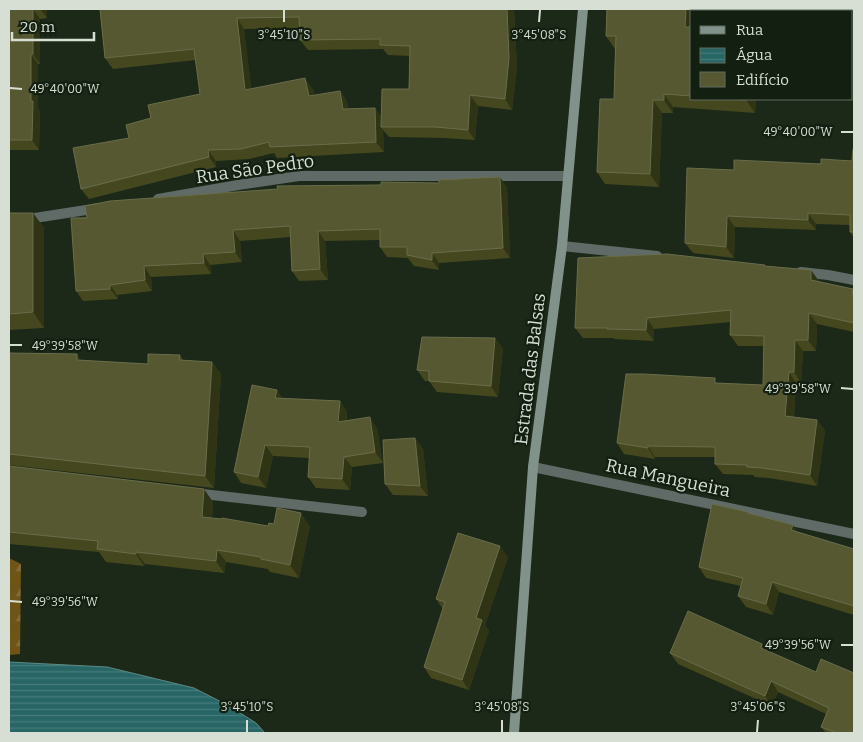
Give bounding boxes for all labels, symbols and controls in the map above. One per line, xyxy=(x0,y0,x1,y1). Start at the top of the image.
scale bar xyxy=(12,10,95,42)
legend xyxy=(690,10,853,100)
text: 20 m xyxy=(20,18,56,36)
text: Rua xyxy=(736,21,763,39)
text: 3°45'10"S xyxy=(258,28,310,42)
text: 3°45'08"S xyxy=(512,28,566,42)
text: Água xyxy=(736,46,772,64)
text: Edifício xyxy=(736,71,789,89)
text: 49°40'00"W xyxy=(31,82,100,96)
text: 49°40'00"W xyxy=(764,125,833,139)
street label: Rua São Pedro xyxy=(194,150,316,188)
street label: Estrada das Balsas xyxy=(510,292,550,446)
text: 49°39'58"W xyxy=(32,339,99,353)
text: 49°39'58"W xyxy=(765,382,832,396)
street label: Rua Mangueira xyxy=(604,454,732,502)
text: 49°39'56"W xyxy=(32,595,99,609)
text: 49°39'56"W xyxy=(765,638,832,652)
text: 3°45'10"S xyxy=(221,700,273,714)
text: 3°45'08"S xyxy=(475,700,529,714)
text: 3°45'06"S xyxy=(731,700,785,714)

